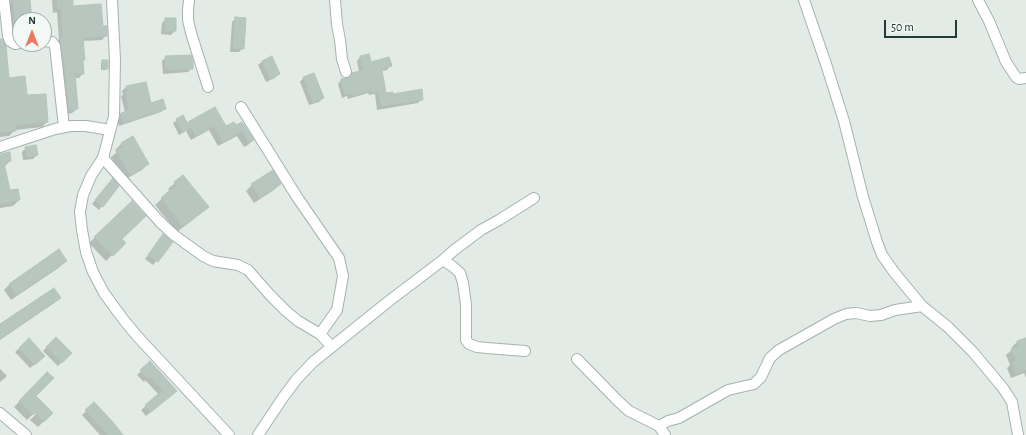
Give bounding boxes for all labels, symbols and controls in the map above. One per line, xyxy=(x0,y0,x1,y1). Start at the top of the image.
north arrow xyxy=(12,12,52,52)
scale bar xyxy=(886,12,959,38)
text: N xyxy=(28,15,36,26)
text: 50 m xyxy=(891,21,914,33)

